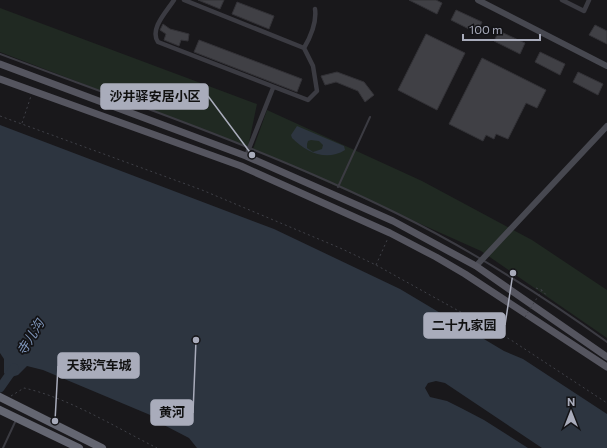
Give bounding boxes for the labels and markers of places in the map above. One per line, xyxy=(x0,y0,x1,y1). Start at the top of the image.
callout: 沙井驿安居小区 xyxy=(101,84,208,109)
callout: 二十九家园 xyxy=(424,313,505,338)
callout: 天毅汽车城 xyxy=(58,353,139,378)
callout: 黄河 xyxy=(151,400,193,425)

